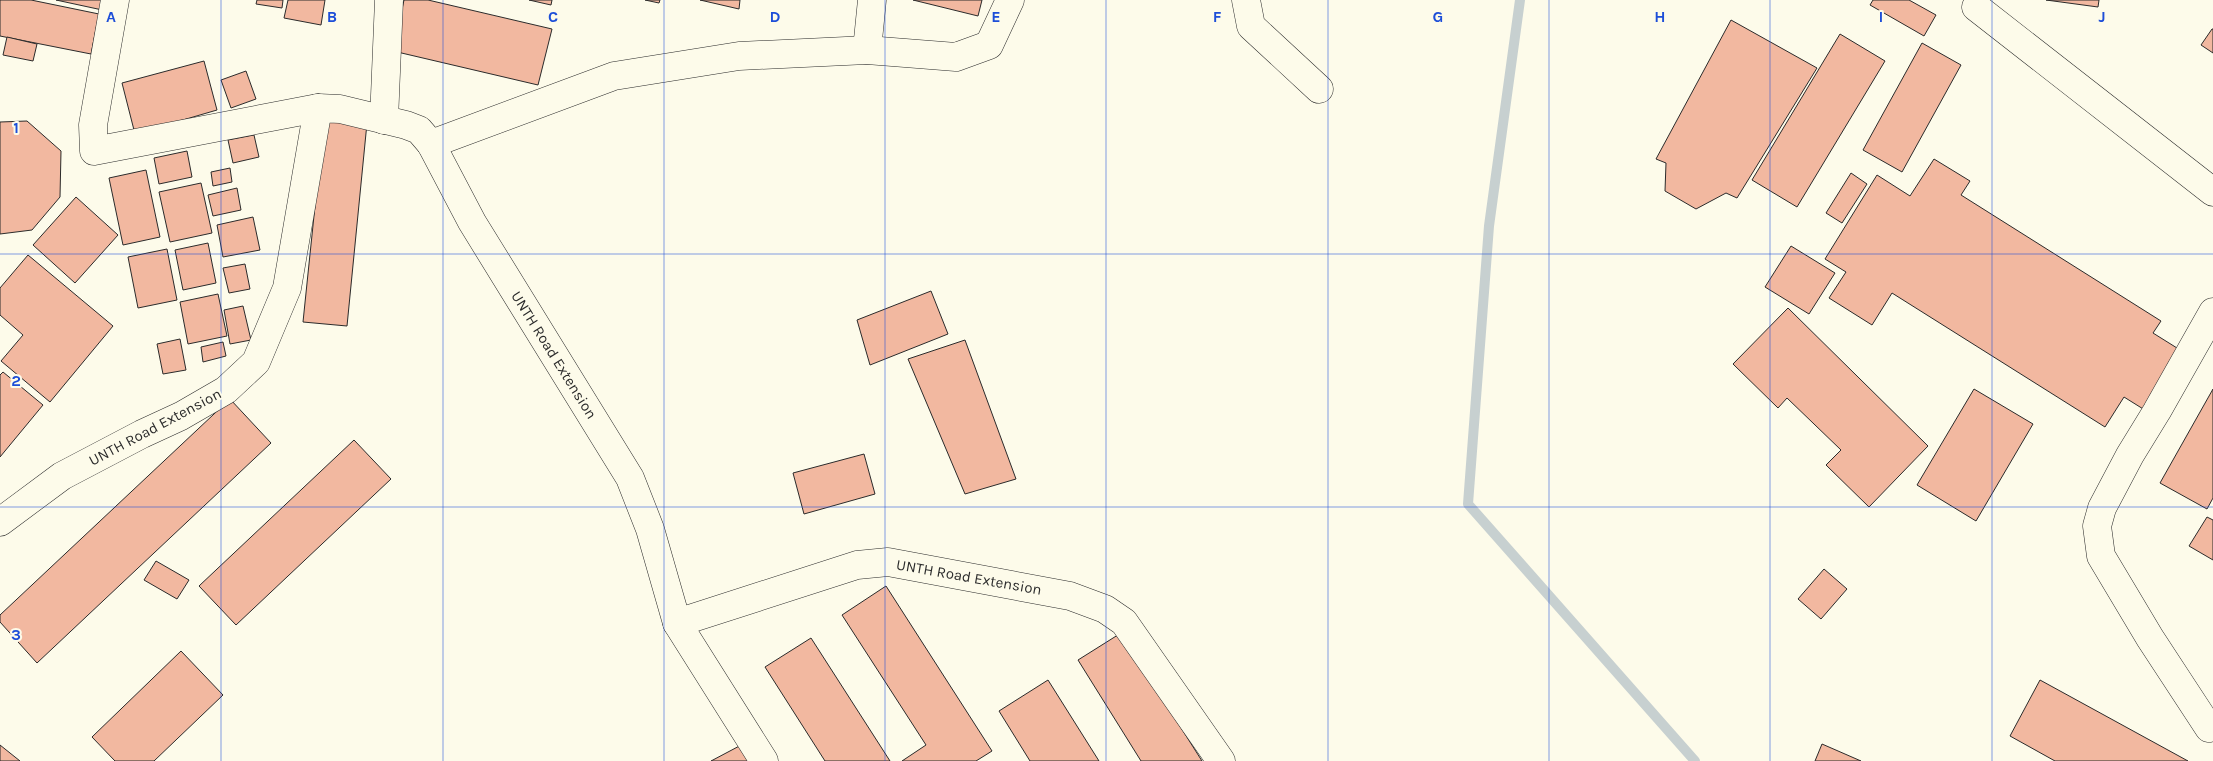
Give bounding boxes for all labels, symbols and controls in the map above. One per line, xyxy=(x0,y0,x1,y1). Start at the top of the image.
text: A xyxy=(106,7,116,26)
text: B xyxy=(327,7,337,26)
text: C xyxy=(548,7,558,26)
text: D xyxy=(770,7,781,26)
text: E xyxy=(991,7,1001,26)
text: F xyxy=(1213,7,1222,26)
text: G xyxy=(1433,7,1443,26)
text: H xyxy=(1654,7,1666,26)
text: I xyxy=(1879,7,1883,26)
text: J xyxy=(2098,7,2106,26)
text: 1 xyxy=(13,118,19,137)
street label: UNTH Road Extension xyxy=(507,288,601,422)
text: 2 xyxy=(11,371,21,390)
street label: UNTH Road Extension xyxy=(86,384,224,470)
street label: UNTH Road Extension xyxy=(895,555,1043,599)
text: 3 xyxy=(11,625,21,644)

